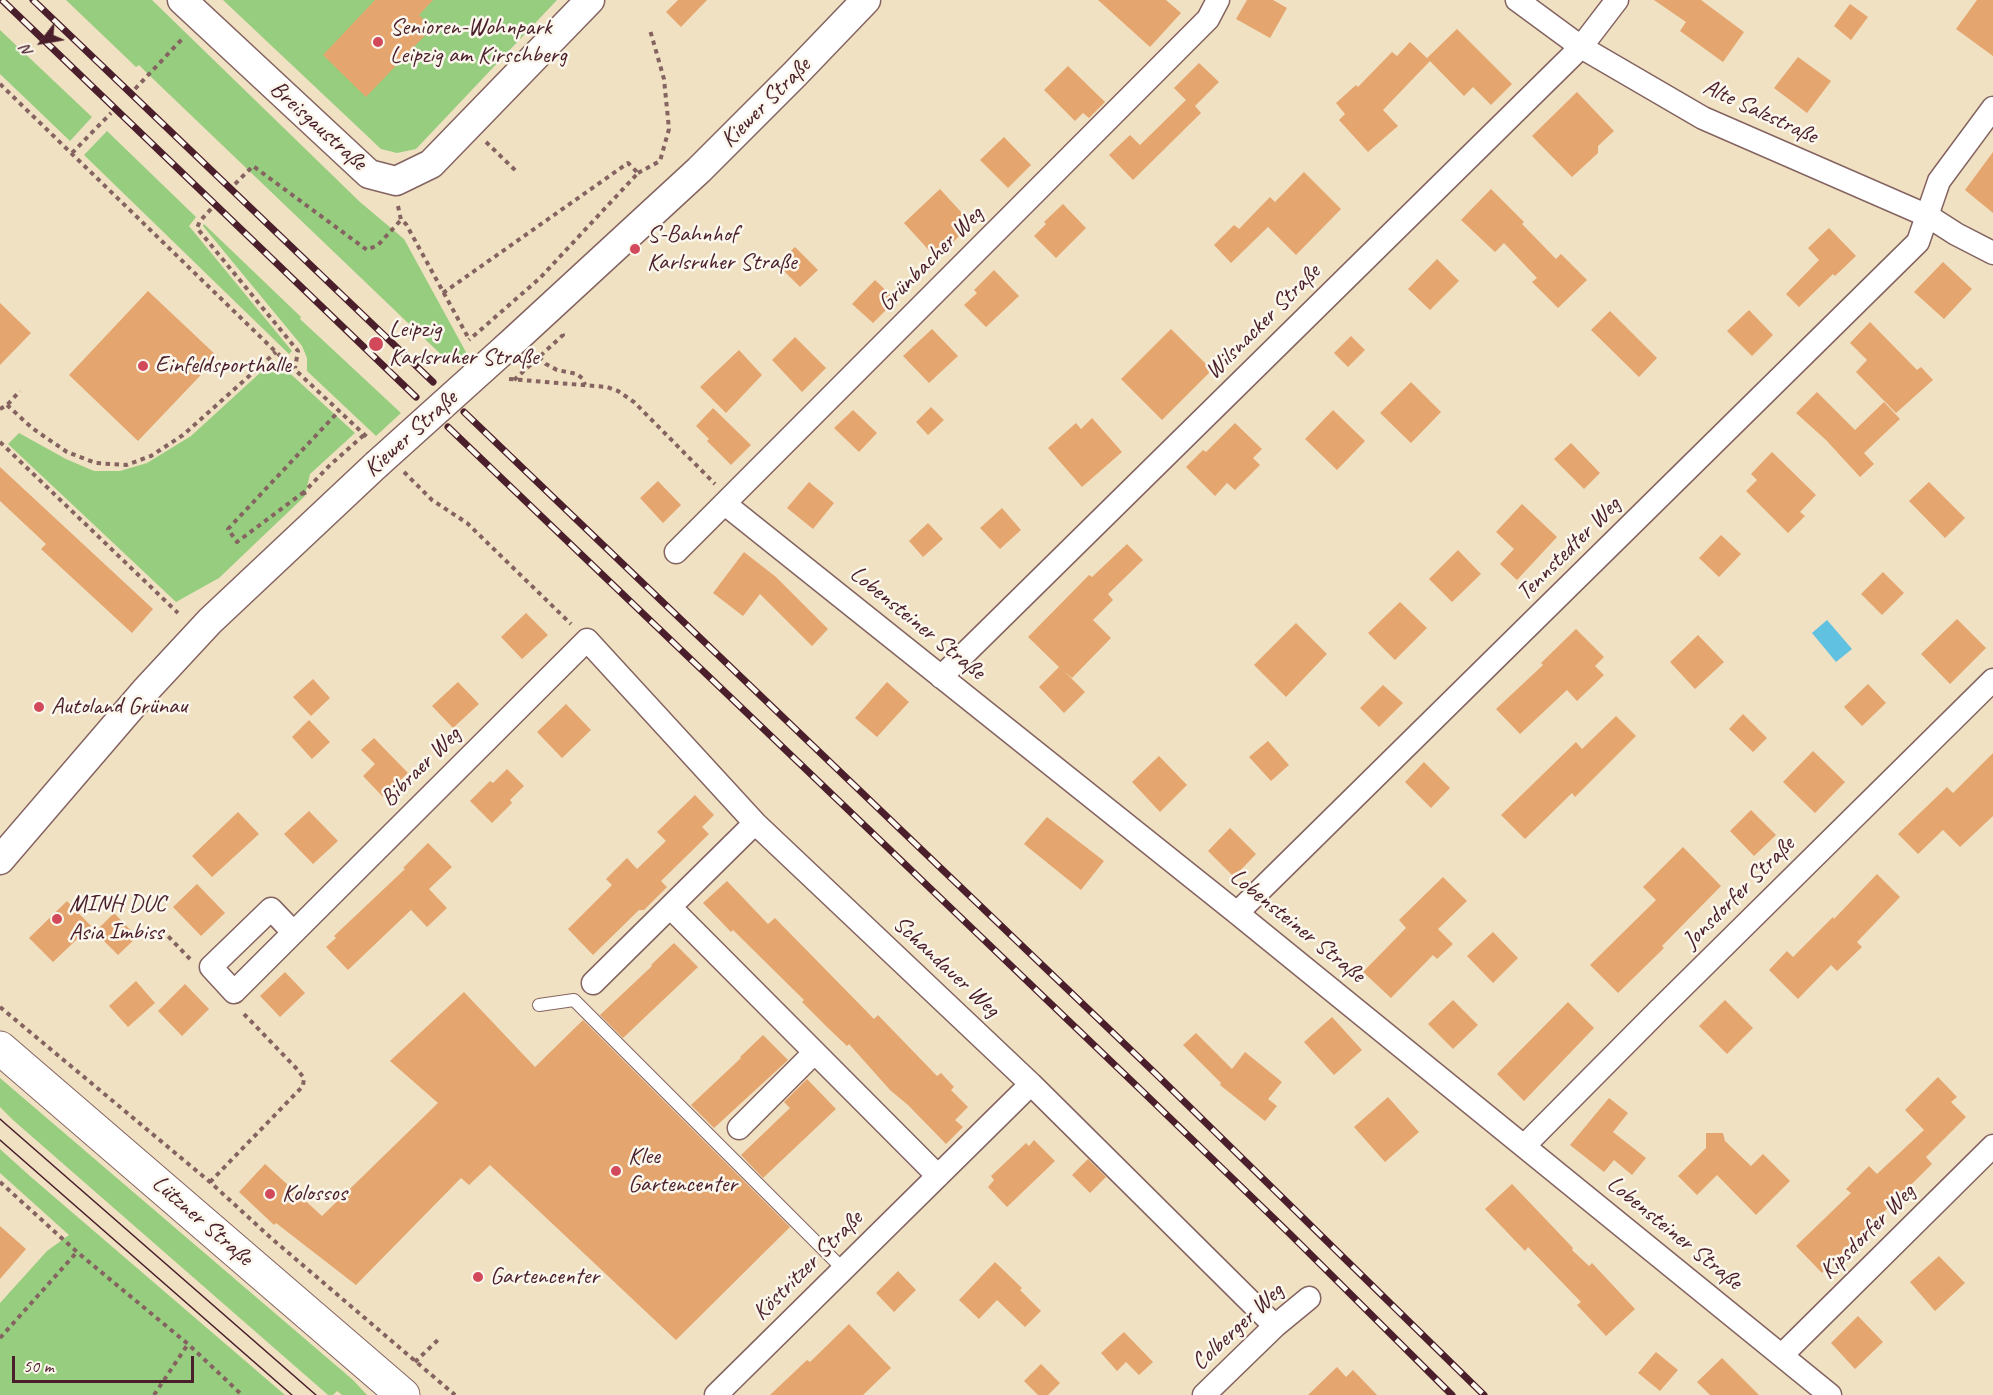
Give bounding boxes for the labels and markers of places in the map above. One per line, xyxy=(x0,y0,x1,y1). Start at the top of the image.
place label: Senioren-Wohnpark Leipzig am Kirschberg xyxy=(390,14,567,70)
marker: Senioren-Wohnpark Leipzig am Kirschberg xyxy=(371,35,385,49)
place label: S-Bahnhof Karlsruher Straße xyxy=(647,221,797,277)
marker: S-Bahnhof Karlsruher Straße xyxy=(628,242,642,256)
place label: Leipzig Karlsruher Straße xyxy=(389,316,539,372)
marker: Leipzig Karlsruher Straße xyxy=(367,335,385,353)
place label: Einfeldsporthalle xyxy=(155,352,291,380)
marker: Einfeldsporthalle xyxy=(136,359,150,373)
place label: Autoland Grünau xyxy=(51,693,187,721)
marker: Autoland Grünau xyxy=(32,700,46,714)
place label: MINH DUC Asia Imbiss xyxy=(69,891,166,947)
marker: MINH DUC Asia Imbiss xyxy=(50,912,64,926)
place label: Klee Gartencenter xyxy=(628,1143,737,1199)
marker: Klee Gartencenter xyxy=(609,1164,623,1178)
place label: Kolossos xyxy=(282,1180,347,1208)
marker: Kolossos xyxy=(263,1187,277,1201)
place label: Gartencenter xyxy=(490,1263,599,1291)
marker: Gartencenter xyxy=(471,1270,485,1284)

